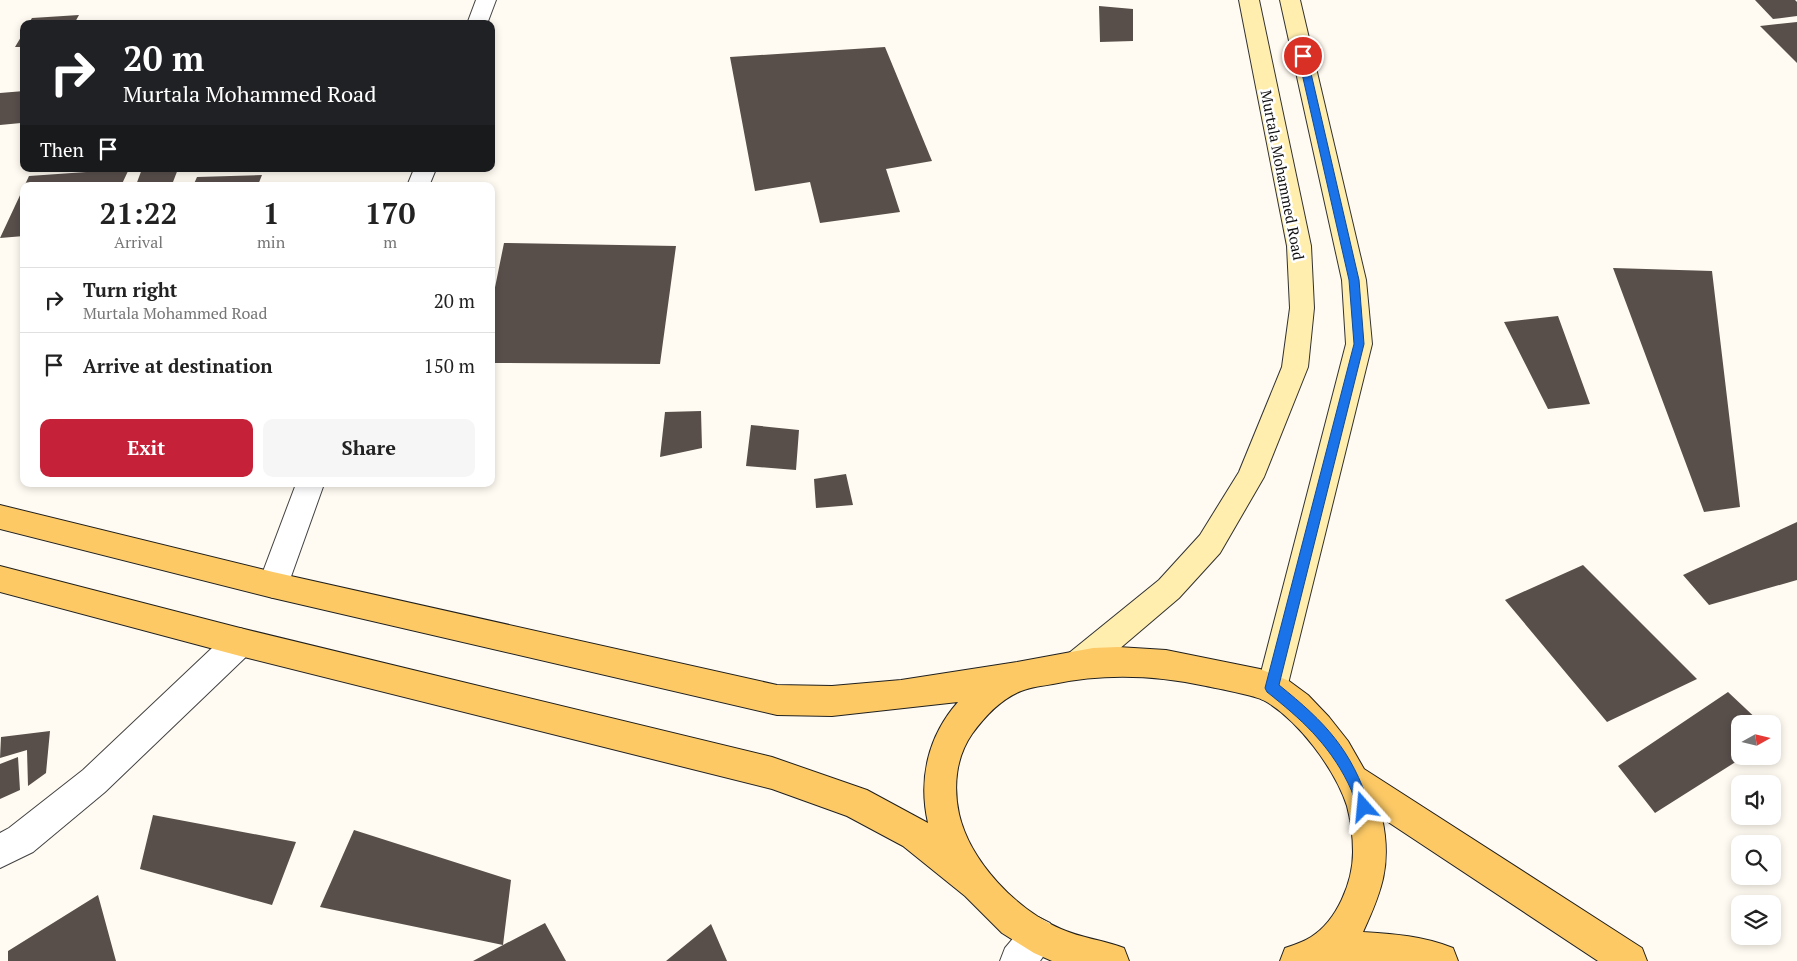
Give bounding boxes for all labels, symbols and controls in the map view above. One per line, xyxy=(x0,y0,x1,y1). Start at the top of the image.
text: 20 m xyxy=(123,35,204,81)
pin xyxy=(1282,35,1324,77)
icon: right xyxy=(40,40,105,105)
icon: arrive xyxy=(1289,42,1317,70)
text: Murtala Mohammed Road xyxy=(123,79,376,108)
street label: Murtala Mohammed Road xyxy=(1257,88,1309,262)
icon: arrive xyxy=(94,135,122,163)
text: Then xyxy=(40,137,84,162)
text: 21:22 xyxy=(99,193,178,233)
text: 1 xyxy=(263,193,280,233)
text: 170 xyxy=(365,193,416,233)
text: Arrival xyxy=(114,231,163,253)
text: min xyxy=(257,231,285,253)
text: m xyxy=(383,231,397,253)
text: Turn right xyxy=(83,277,177,302)
icon: right xyxy=(40,286,68,314)
text: 20 m xyxy=(434,288,475,313)
text: Murtala Mohammed Road xyxy=(83,302,267,324)
icon: arrive xyxy=(40,351,68,379)
text: Arrive at destination xyxy=(83,353,272,378)
text: 150 m xyxy=(424,353,475,378)
button: Exit xyxy=(40,419,253,477)
button: Share xyxy=(263,419,475,477)
north arrow xyxy=(1731,715,1781,765)
map controls xyxy=(1731,715,1781,945)
button: sound xyxy=(1731,775,1781,825)
position arrow xyxy=(1337,780,1389,832)
button: search xyxy=(1731,835,1781,885)
button: layers xyxy=(1731,895,1781,945)

